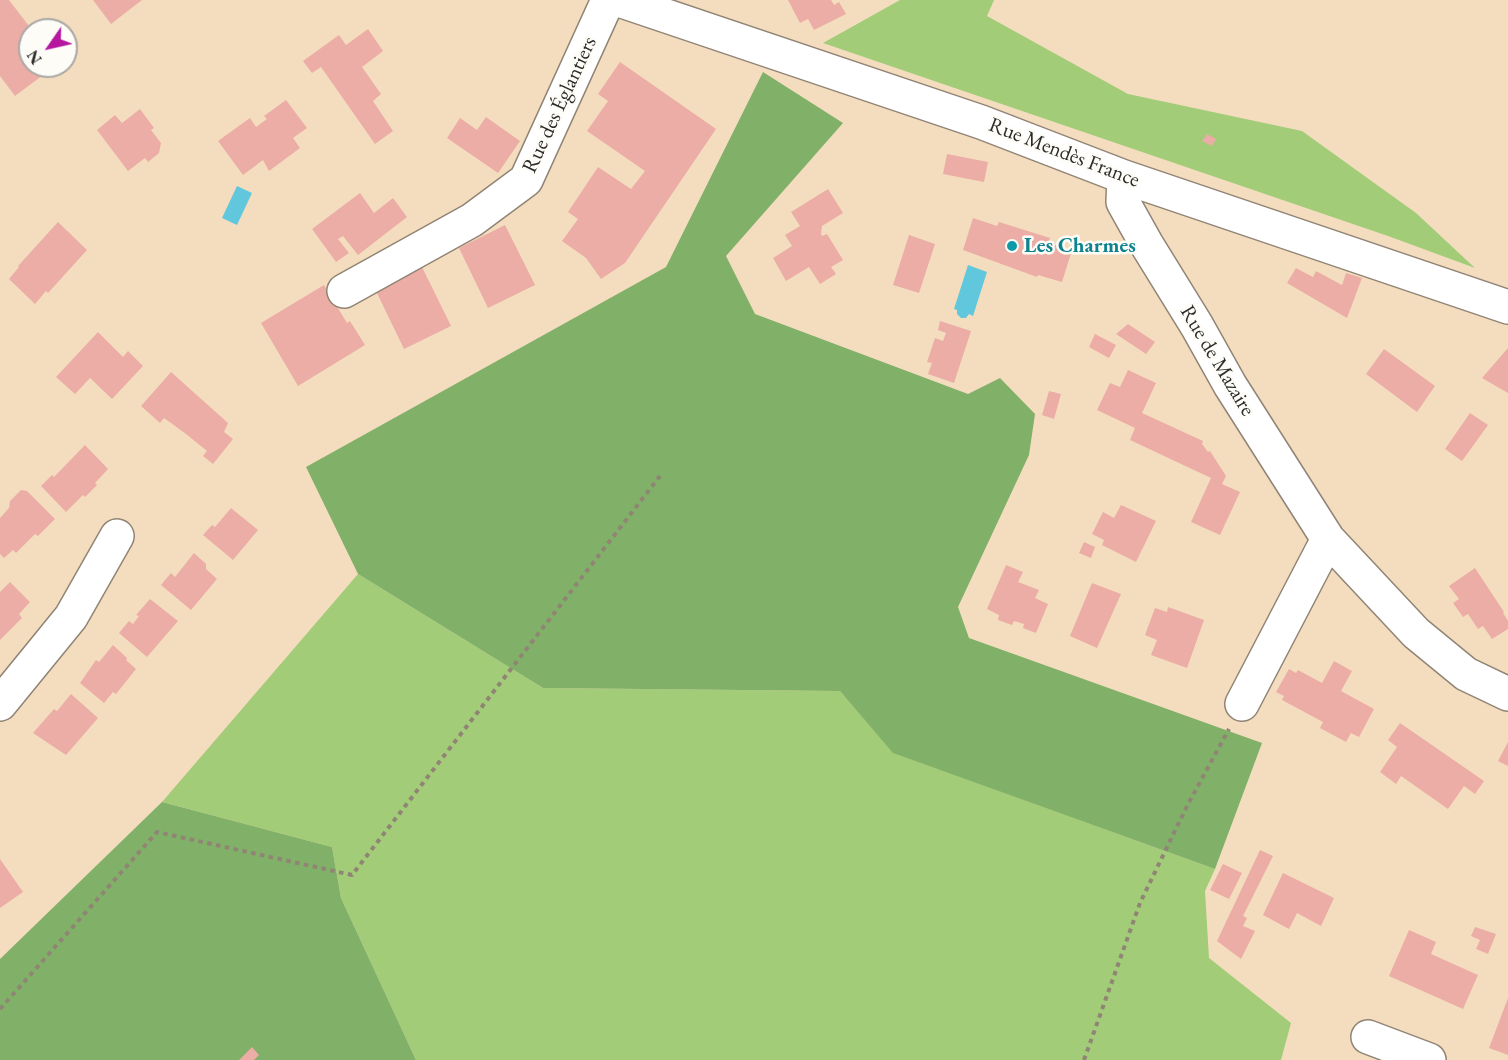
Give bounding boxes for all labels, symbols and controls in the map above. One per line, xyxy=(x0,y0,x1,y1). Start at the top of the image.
north arrow xyxy=(18,18,78,78)
street label: Rue des Églantiers xyxy=(517,33,603,177)
text: N xyxy=(22,46,47,68)
street label: Rue Mendès France xyxy=(985,113,1143,193)
place label: Les Charmes xyxy=(1024,233,1136,259)
marker: Les Charmes xyxy=(1005,239,1019,253)
street label: Rue de Mazaire xyxy=(1174,301,1260,421)

